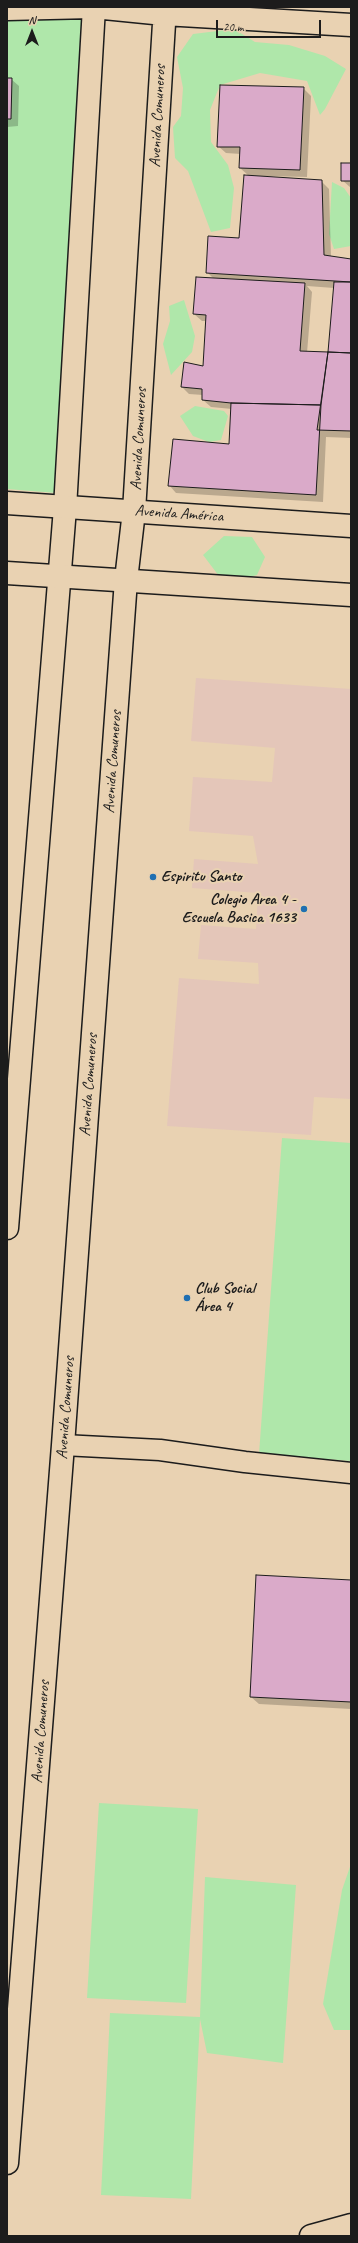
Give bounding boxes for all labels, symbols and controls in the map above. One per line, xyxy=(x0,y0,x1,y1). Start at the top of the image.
north arrow xyxy=(12,12,52,52)
scale bar xyxy=(218,12,323,38)
text: N xyxy=(29,13,35,27)
text: 20 m xyxy=(223,19,243,35)
street label: Avenida Comuneros xyxy=(146,64,170,168)
street label: Avenida Comuneros xyxy=(127,387,151,491)
street label: Avenida América xyxy=(134,501,224,527)
street label: Avenida Comuneros xyxy=(100,710,126,814)
place label: Espiritu Santo xyxy=(161,867,242,887)
marker: Espiritu Santo xyxy=(148,872,158,882)
place label: Colegio Area 4 - Escuela Basica 1633 xyxy=(182,890,296,928)
marker: Colegio Area 4 - Escuela Basica 1633 xyxy=(299,904,309,914)
street label: Avenida Comuneros xyxy=(76,1033,102,1137)
place label: Club Social Área 4 xyxy=(195,1279,255,1317)
marker: Club Social Área 4 xyxy=(182,1293,192,1303)
street label: Avenida Comuneros xyxy=(53,1356,79,1460)
street label: Avenida Comuneros xyxy=(28,1680,54,1784)

